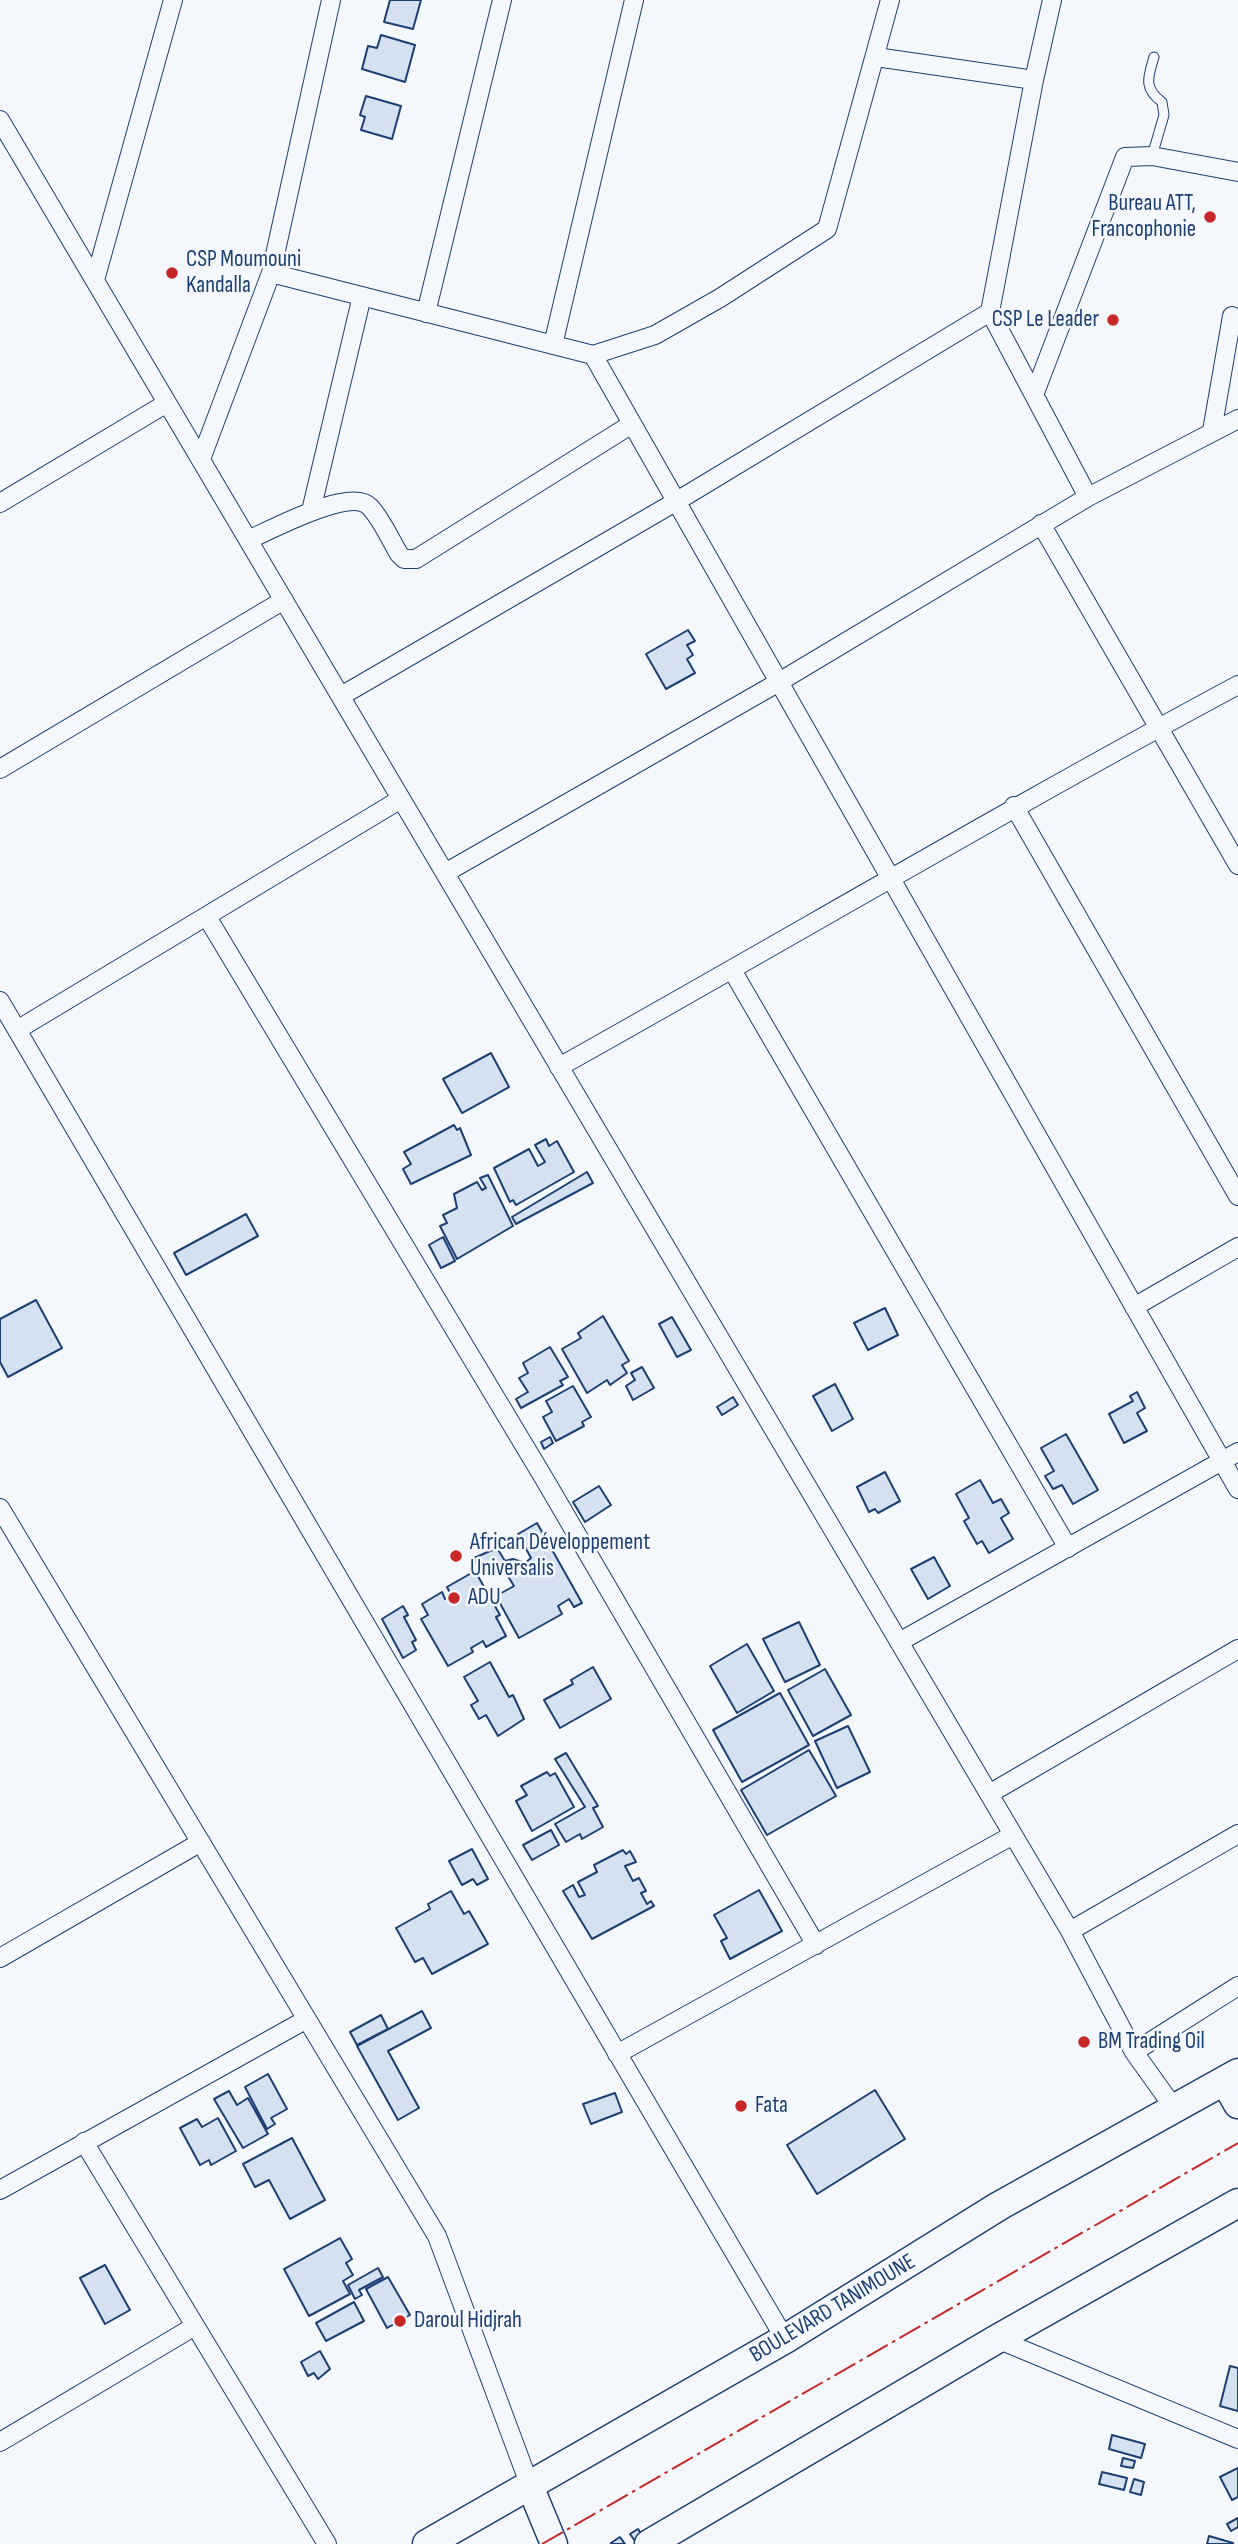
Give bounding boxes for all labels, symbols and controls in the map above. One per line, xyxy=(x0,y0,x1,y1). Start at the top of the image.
place label: Bureau ATT, Francophonie xyxy=(1091,190,1196,244)
marker: Bureau ATT, Francophonie xyxy=(1202,209,1218,225)
place label: CSP Moumouni Kandalla xyxy=(186,246,301,300)
marker: CSP Moumouni Kandalla xyxy=(164,265,180,281)
place label: CSP Le Leader xyxy=(992,306,1099,334)
marker: CSP Le Leader xyxy=(1105,312,1121,328)
place label: African Développement Universalis xyxy=(470,1529,650,1583)
marker: African Développement Universalis xyxy=(448,1548,464,1564)
place label: ADU xyxy=(468,1584,501,1612)
marker: ADU xyxy=(446,1590,462,1606)
place label: BM Trading Oil xyxy=(1098,2028,1205,2056)
marker: BM Trading Oil xyxy=(1076,2034,1092,2050)
place label: Fata xyxy=(755,2092,788,2120)
marker: Fata xyxy=(733,2098,749,2114)
street label: BOULEVARD TANIMOUNE xyxy=(745,2249,921,2369)
place label: Daroul Hidjrah xyxy=(414,2307,522,2335)
marker: Daroul Hidjrah xyxy=(392,2313,408,2329)

